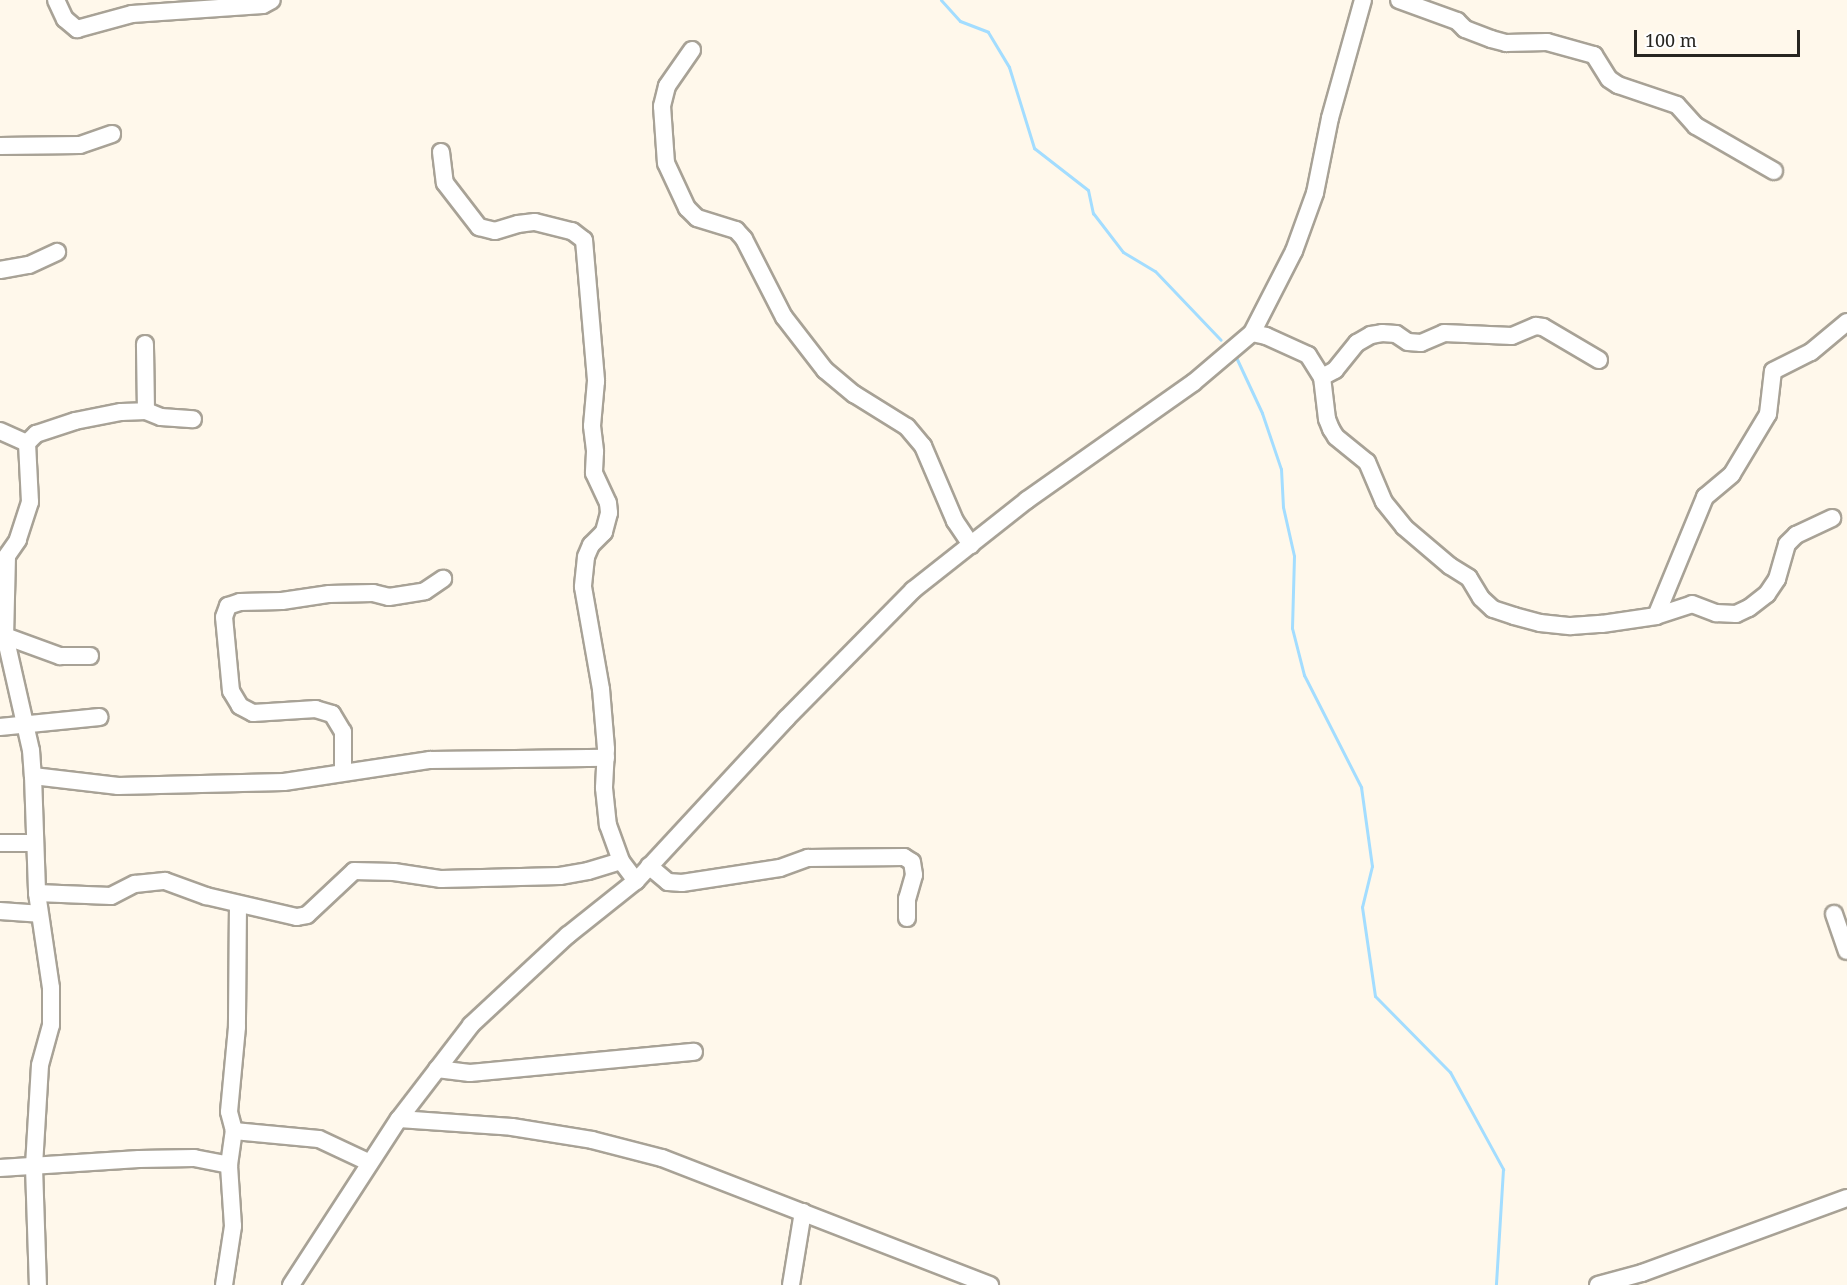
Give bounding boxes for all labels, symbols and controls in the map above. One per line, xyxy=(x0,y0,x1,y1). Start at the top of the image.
scale bar xyxy=(1637,18,1804,56)
text: 100 m xyxy=(1645,28,1697,52)

